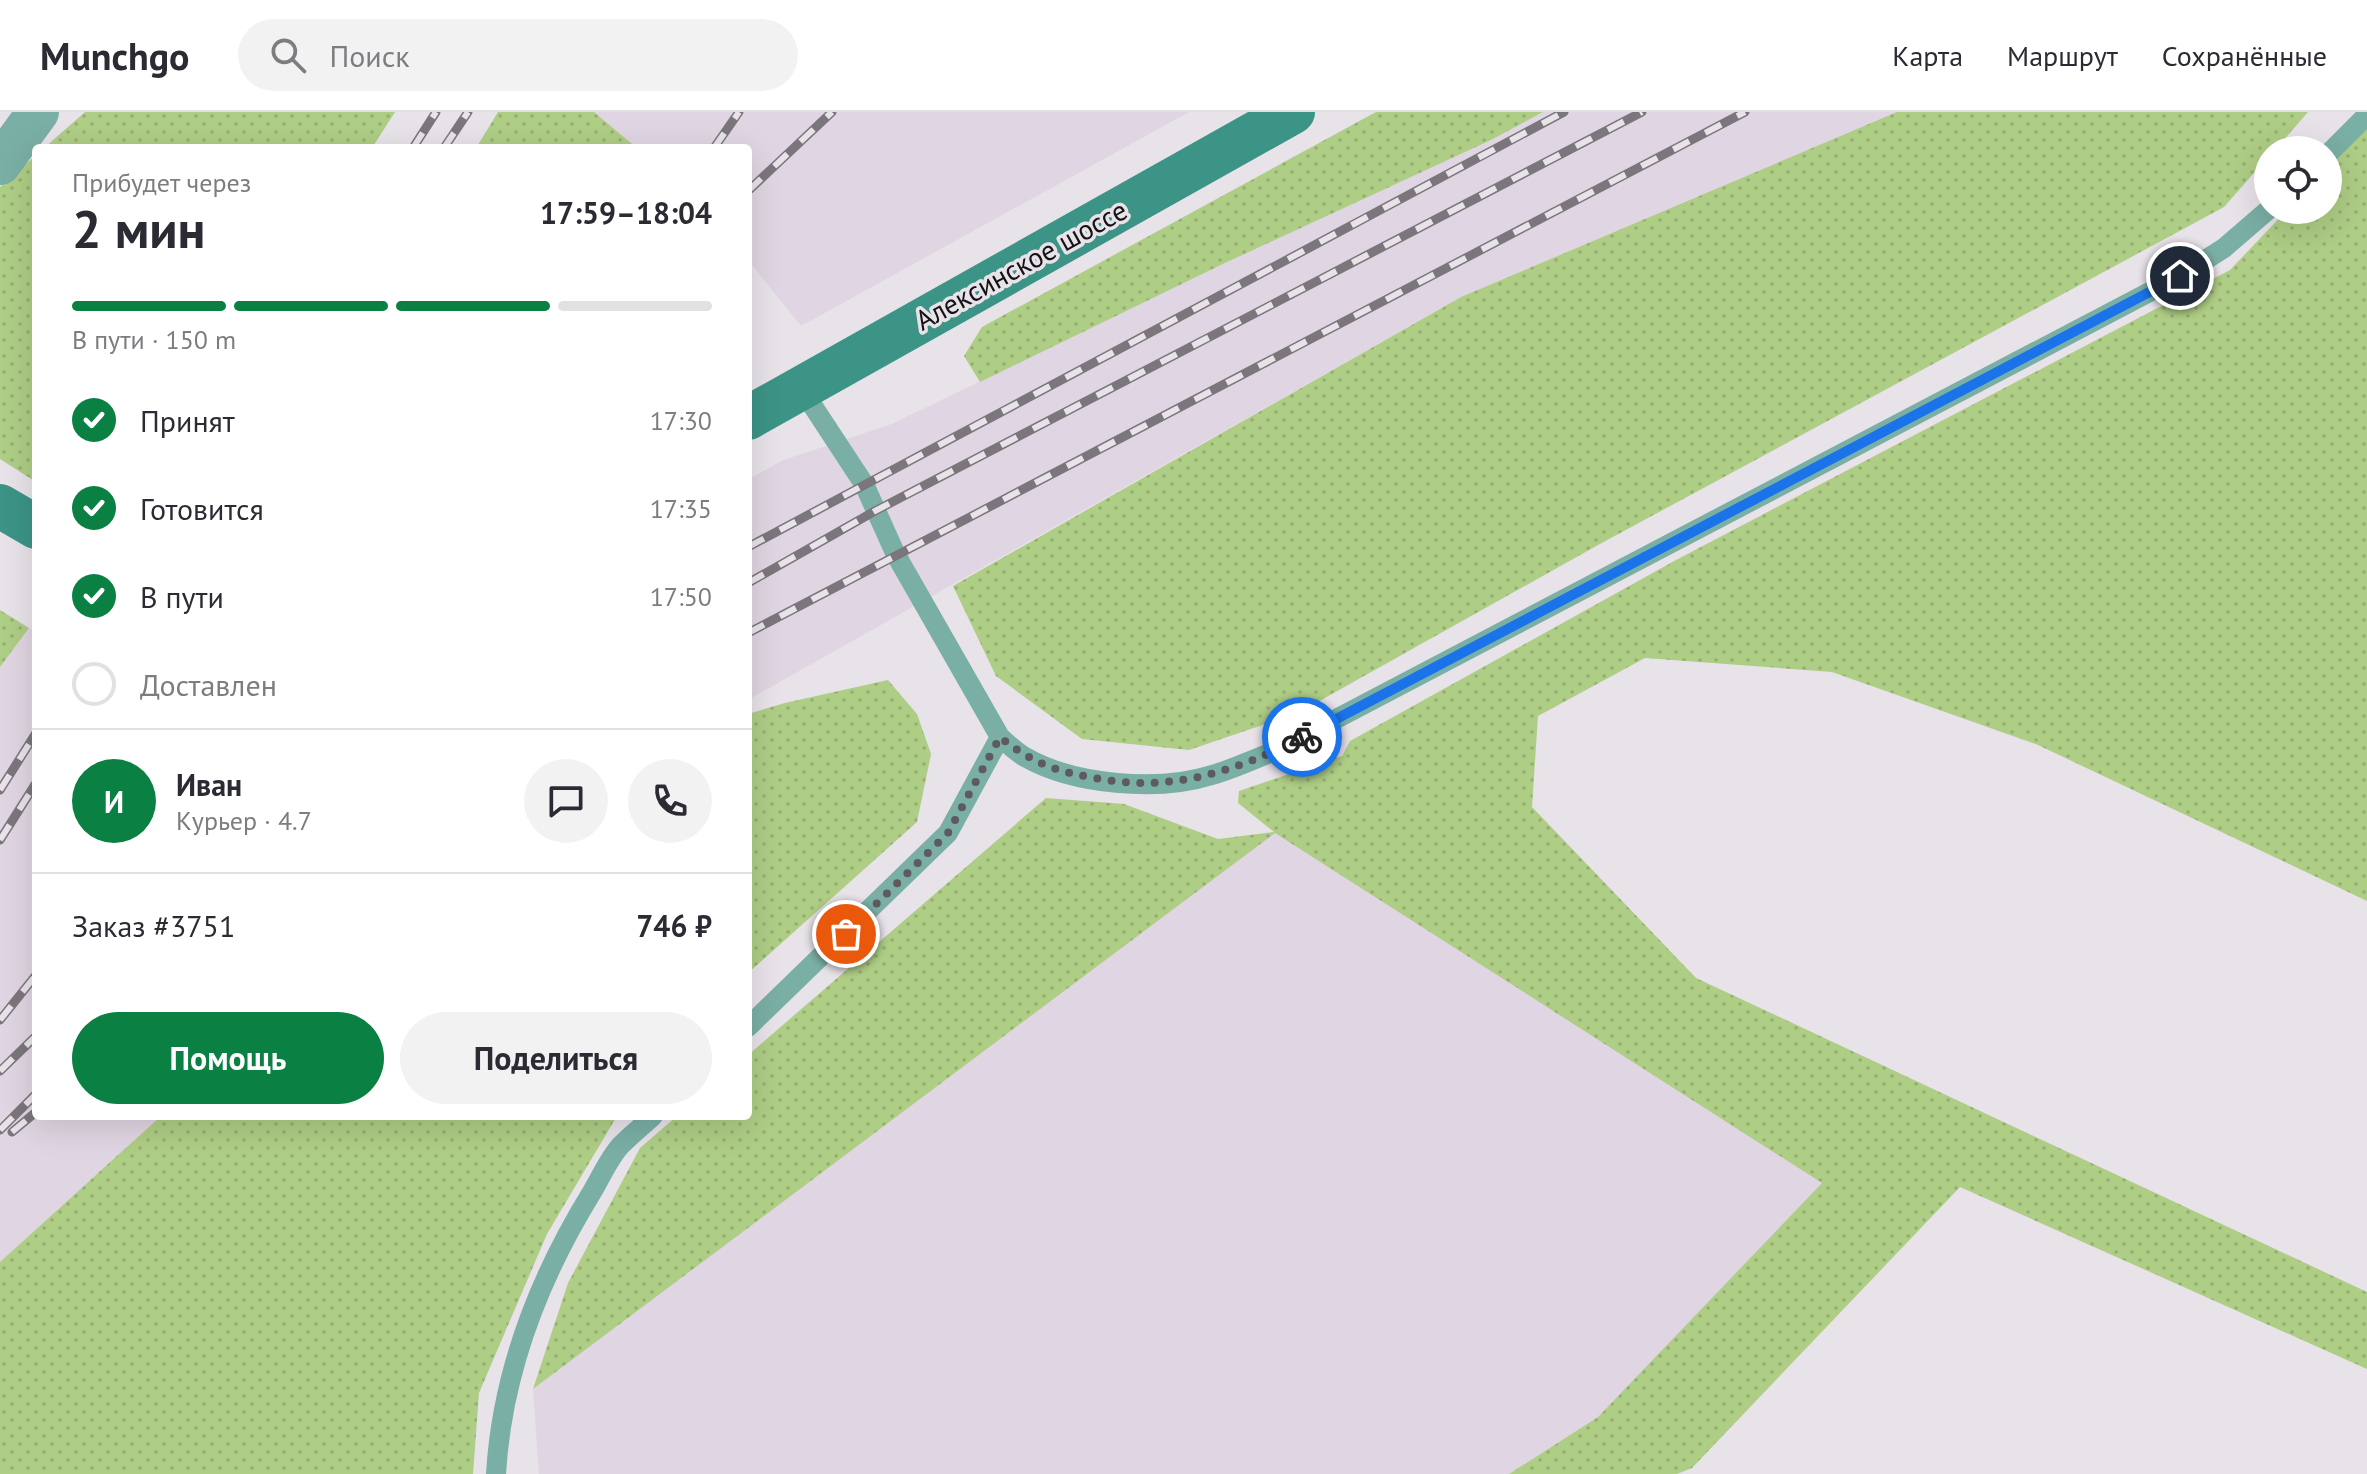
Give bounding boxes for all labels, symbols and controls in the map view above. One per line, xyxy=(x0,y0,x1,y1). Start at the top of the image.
search box xyxy=(238,19,798,91)
text: Munchgo xyxy=(40,31,190,80)
icon: search xyxy=(266,33,310,77)
text: Поиск xyxy=(330,36,410,75)
text: Карта xyxy=(1892,37,1963,74)
text: Маршрут xyxy=(2007,37,2118,74)
text: Сохранённые xyxy=(2162,37,2327,74)
map controls xyxy=(2254,136,2342,224)
button: locate xyxy=(2254,136,2342,224)
text: Прибудет через xyxy=(72,166,251,199)
street label: Алексинское шоссе xyxy=(908,191,1133,338)
text: 17:59–18:04 xyxy=(540,193,712,232)
text: 2 мин xyxy=(72,195,206,262)
pin xyxy=(2146,242,2214,310)
icon: home xyxy=(2158,254,2202,298)
text: В пути · 150 m xyxy=(72,323,236,356)
icon: check xyxy=(72,398,116,442)
text: Принят xyxy=(140,401,235,440)
text: 17:30 xyxy=(650,404,712,437)
icon: check xyxy=(72,486,116,530)
text: Готовится xyxy=(140,489,264,528)
text: 17:35 xyxy=(650,492,712,525)
icon: check xyxy=(72,574,116,618)
text: В пути xyxy=(140,577,224,616)
text: 17:50 xyxy=(650,580,712,613)
text: Доставлен xyxy=(140,665,277,704)
courier xyxy=(1262,697,1342,777)
icon: bike xyxy=(1280,715,1324,759)
button: chat xyxy=(524,759,608,843)
button: phone xyxy=(628,759,712,843)
text: Иван xyxy=(176,765,242,804)
text: И xyxy=(104,782,124,821)
text: Курьер · 4.7 xyxy=(176,804,312,837)
pin xyxy=(812,900,880,968)
text: Заказ #3751 xyxy=(72,906,235,945)
text: 746 ₽ xyxy=(636,906,712,945)
icon: bag xyxy=(824,912,868,956)
button: Помощь xyxy=(72,1012,384,1104)
button: Поделиться xyxy=(400,1012,712,1104)

